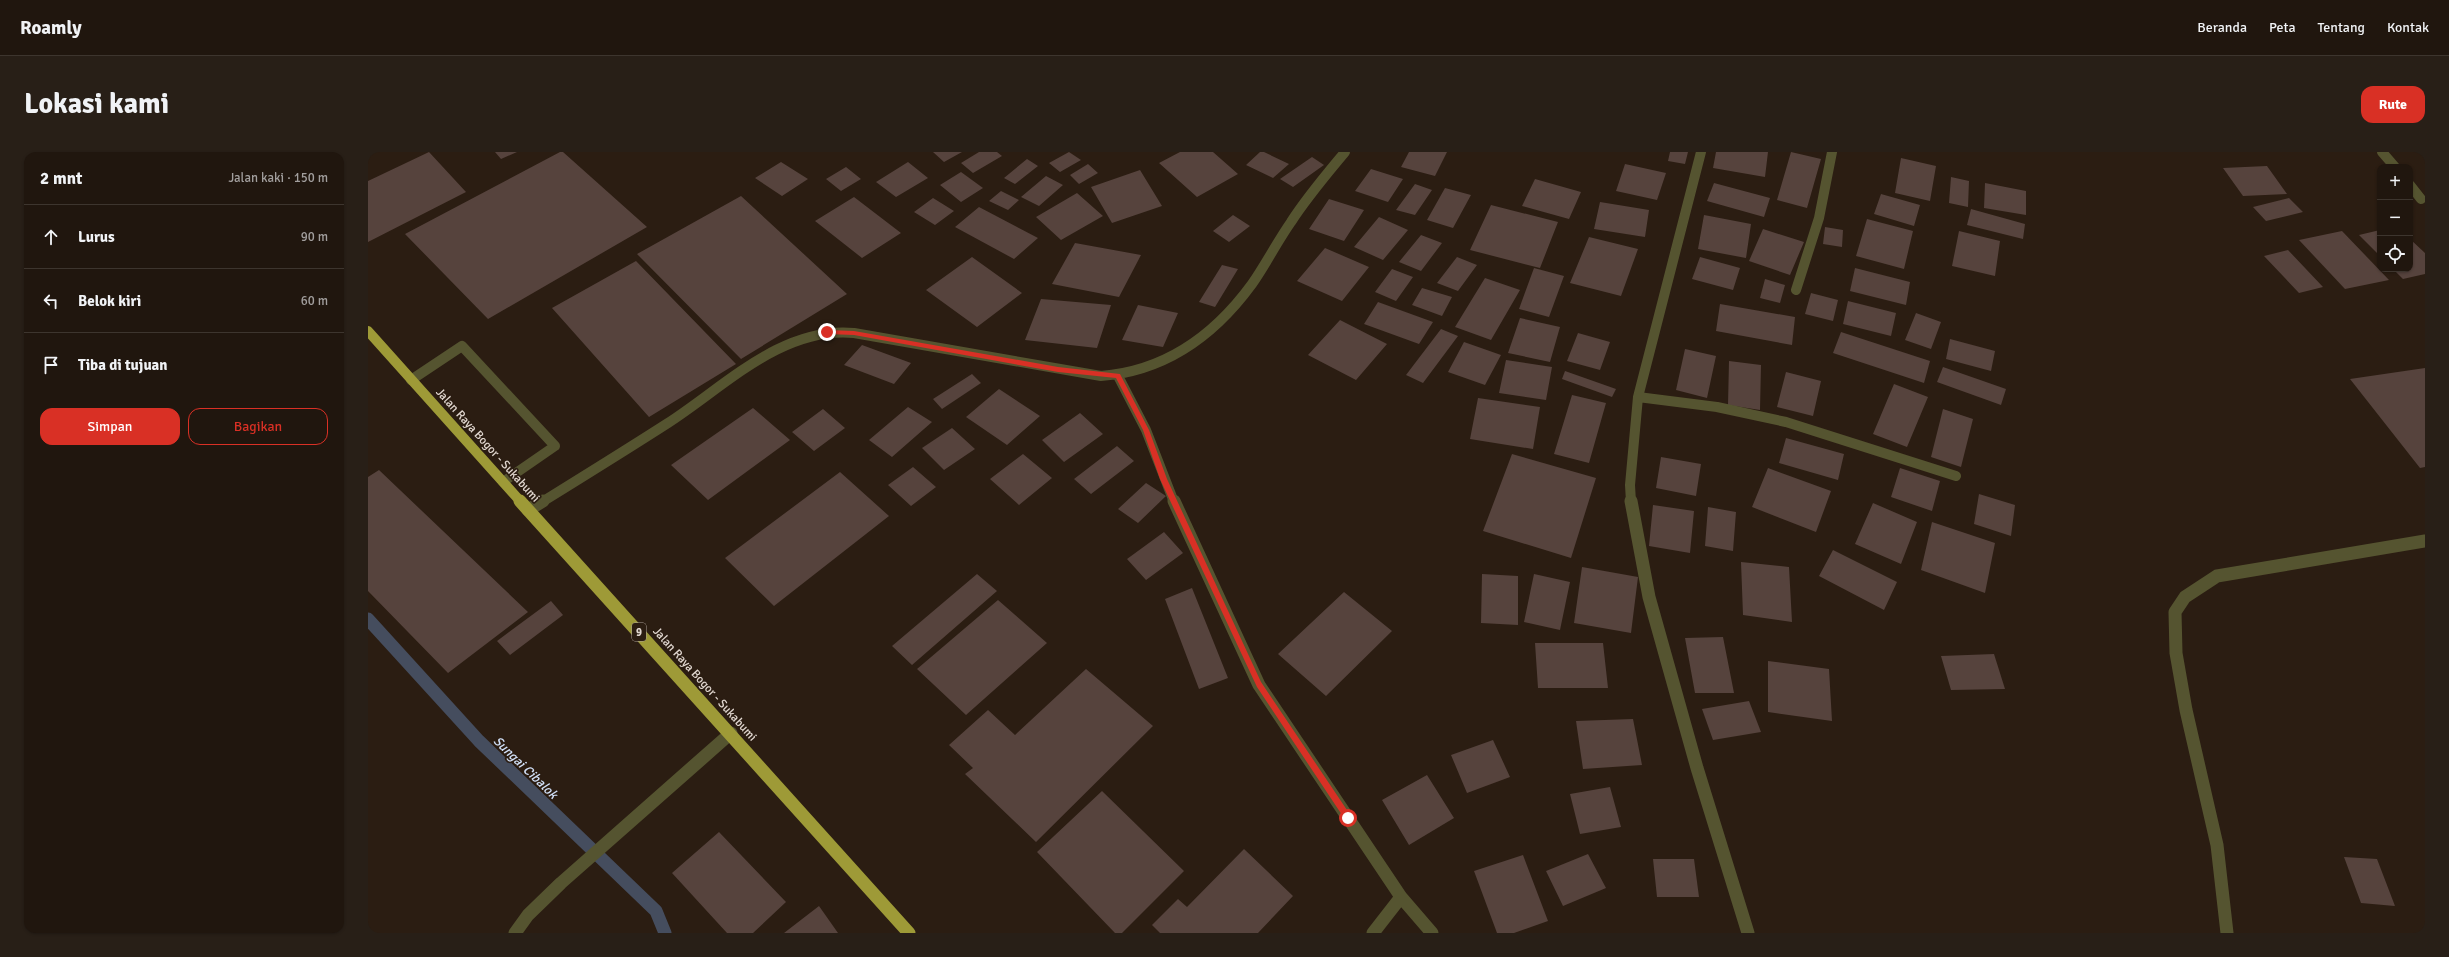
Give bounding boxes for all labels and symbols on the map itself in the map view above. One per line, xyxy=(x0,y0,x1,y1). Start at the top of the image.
route end xyxy=(818,323,836,341)
street label: Jalan Raya Bogor - Sukabumi xyxy=(432,385,543,505)
road number: 9 xyxy=(632,623,646,641)
street label: Jalan Raya Bogor - Sukabumi xyxy=(649,624,760,744)
water label: Sungai Cibalok xyxy=(490,733,562,803)
route start xyxy=(1339,809,1357,827)

